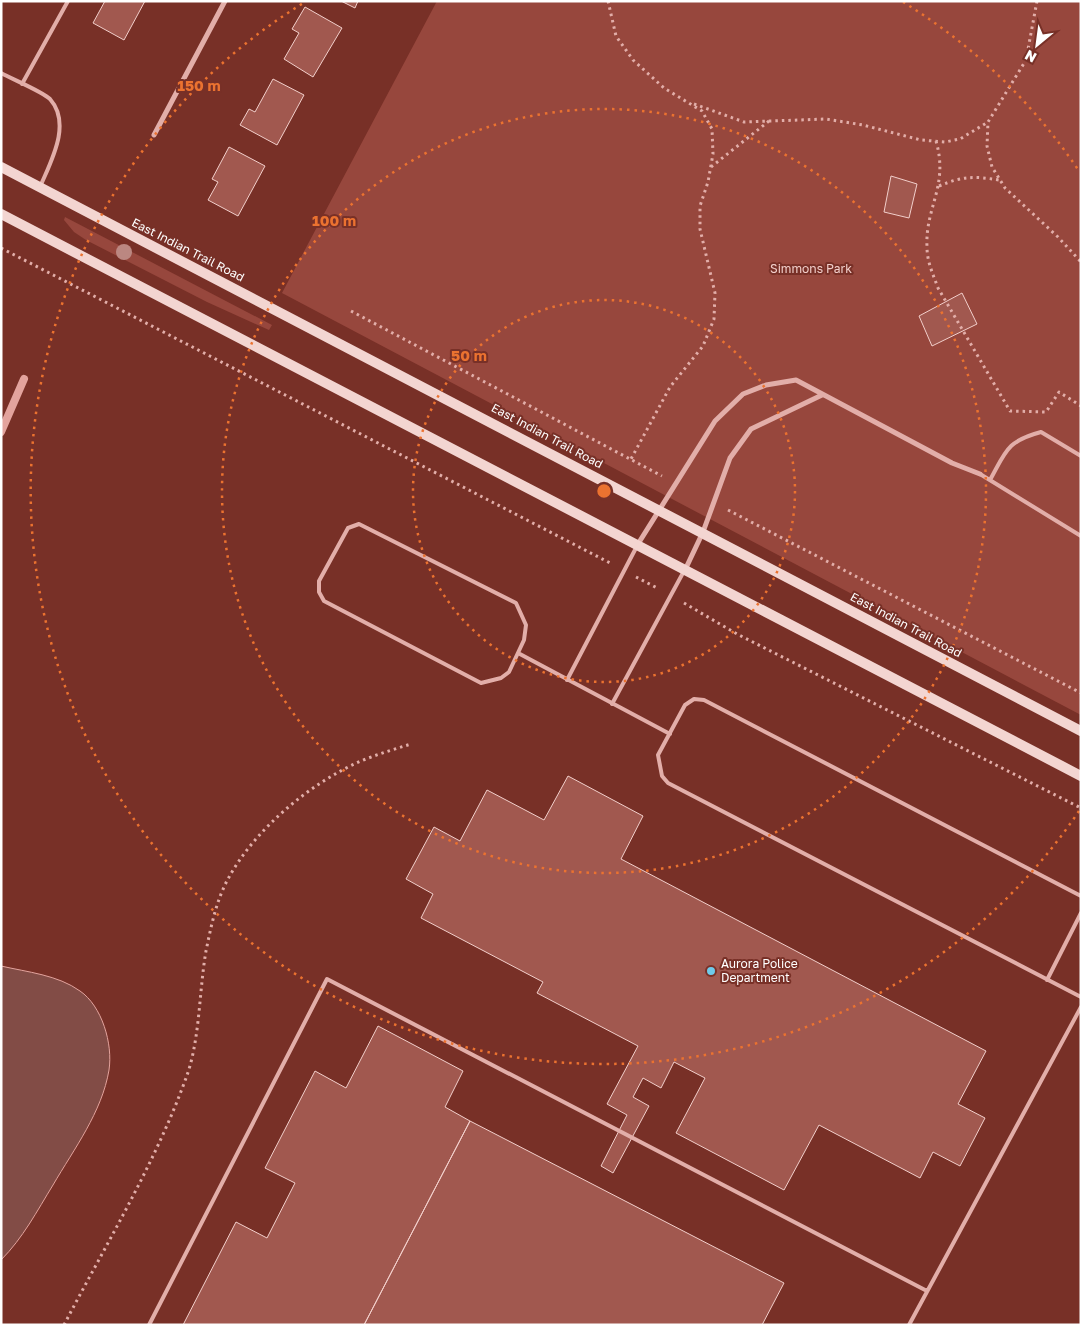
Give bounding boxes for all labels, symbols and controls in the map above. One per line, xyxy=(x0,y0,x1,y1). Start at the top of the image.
north arrow xyxy=(1012,20,1062,70)
text: N xyxy=(1022,47,1039,67)
text: 150 m xyxy=(177,76,221,94)
text: 100 m xyxy=(312,211,356,229)
street label: East Indian Trail Road xyxy=(129,215,247,284)
park label: Simmons Park xyxy=(770,261,852,276)
text: 50 m xyxy=(451,346,487,364)
street label: East Indian Trail Road xyxy=(489,400,606,471)
centre of rings xyxy=(595,482,613,500)
street label: East Indian Trail Road xyxy=(848,589,965,660)
place label: Aurora Police Department xyxy=(721,956,798,985)
marker: Aurora Police Department xyxy=(705,965,717,977)

